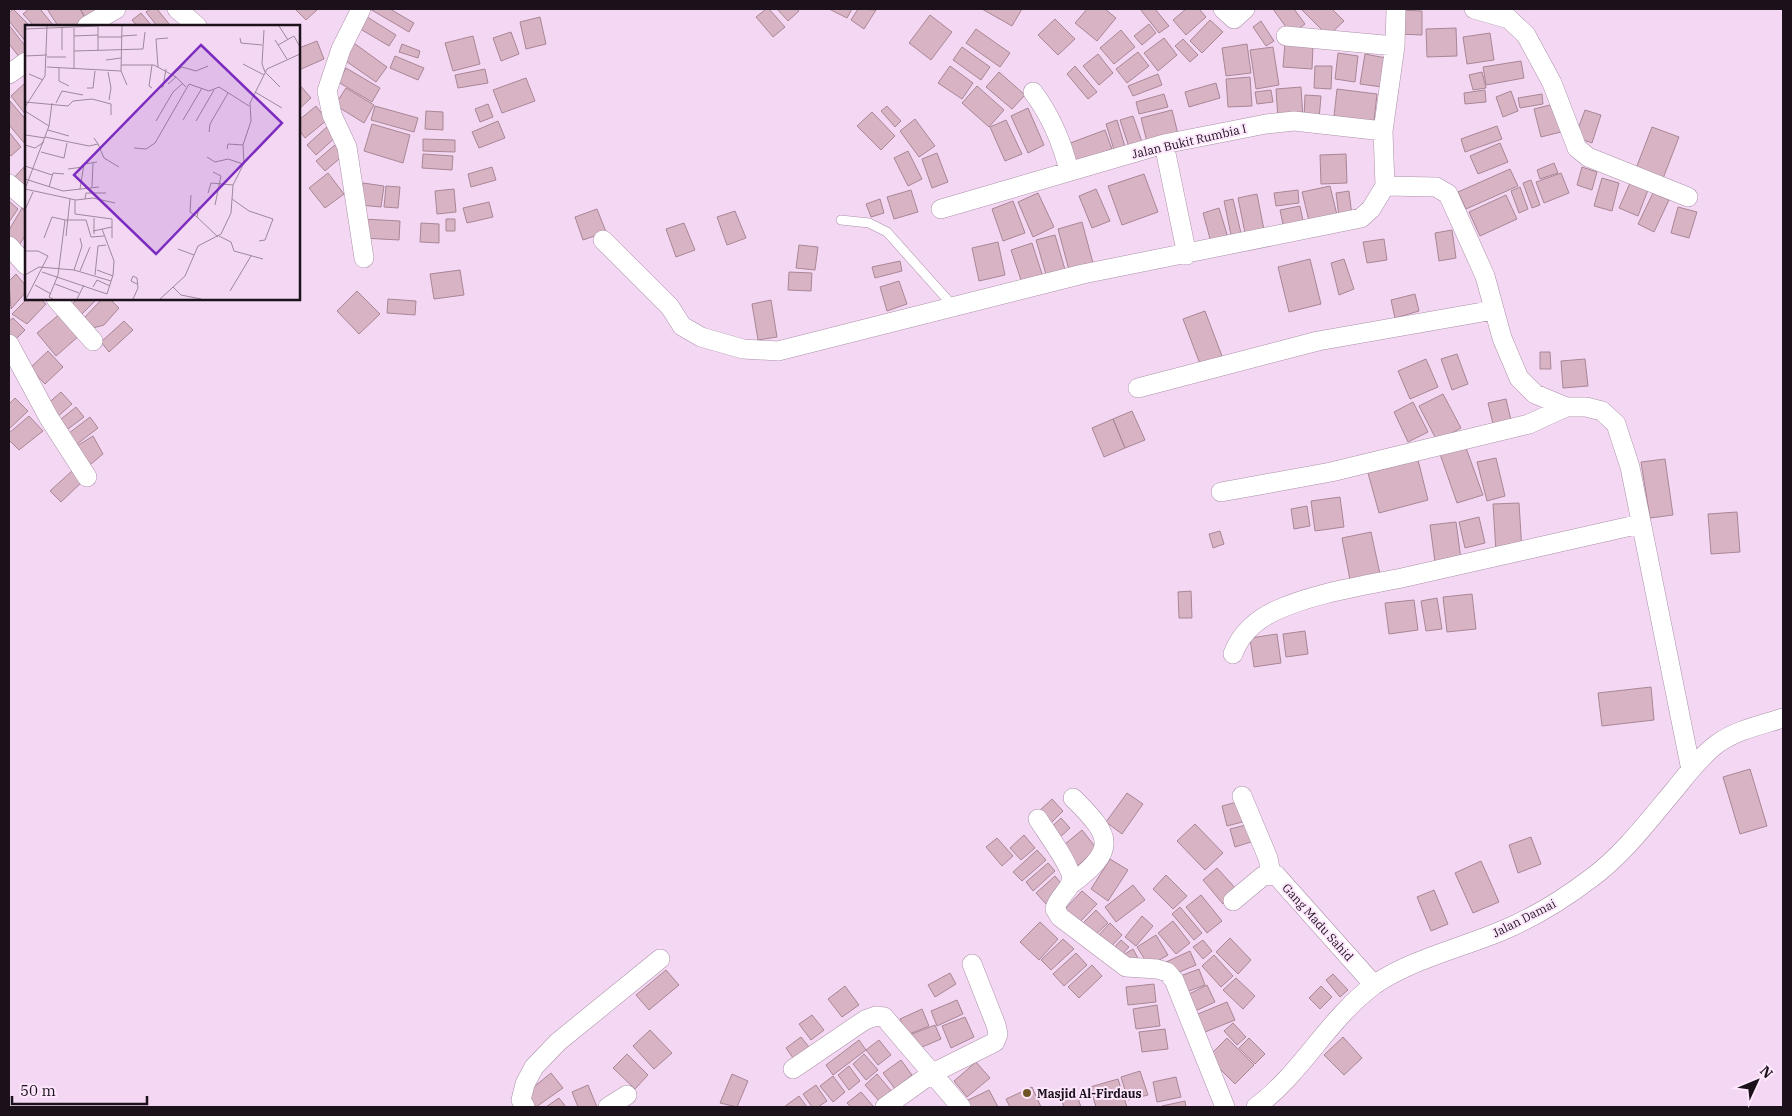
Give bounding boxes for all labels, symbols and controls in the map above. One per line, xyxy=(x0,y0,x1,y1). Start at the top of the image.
inset map xyxy=(25,25,300,300)
street label: Jalan Bukit Rumbia I xyxy=(1130,121,1248,161)
street label: Gang Madu Sahid xyxy=(1279,880,1357,964)
street label: Jalan Damai xyxy=(1490,895,1559,940)
north arrow xyxy=(1732,1056,1782,1106)
text: N xyxy=(1756,1062,1777,1082)
scale bar xyxy=(12,1074,148,1106)
text: 50 m xyxy=(20,1081,56,1100)
place label: Masjid Al-Firdaus xyxy=(1037,1086,1142,1101)
marker: Masjid Al-Firdaus xyxy=(1021,1087,1033,1099)

